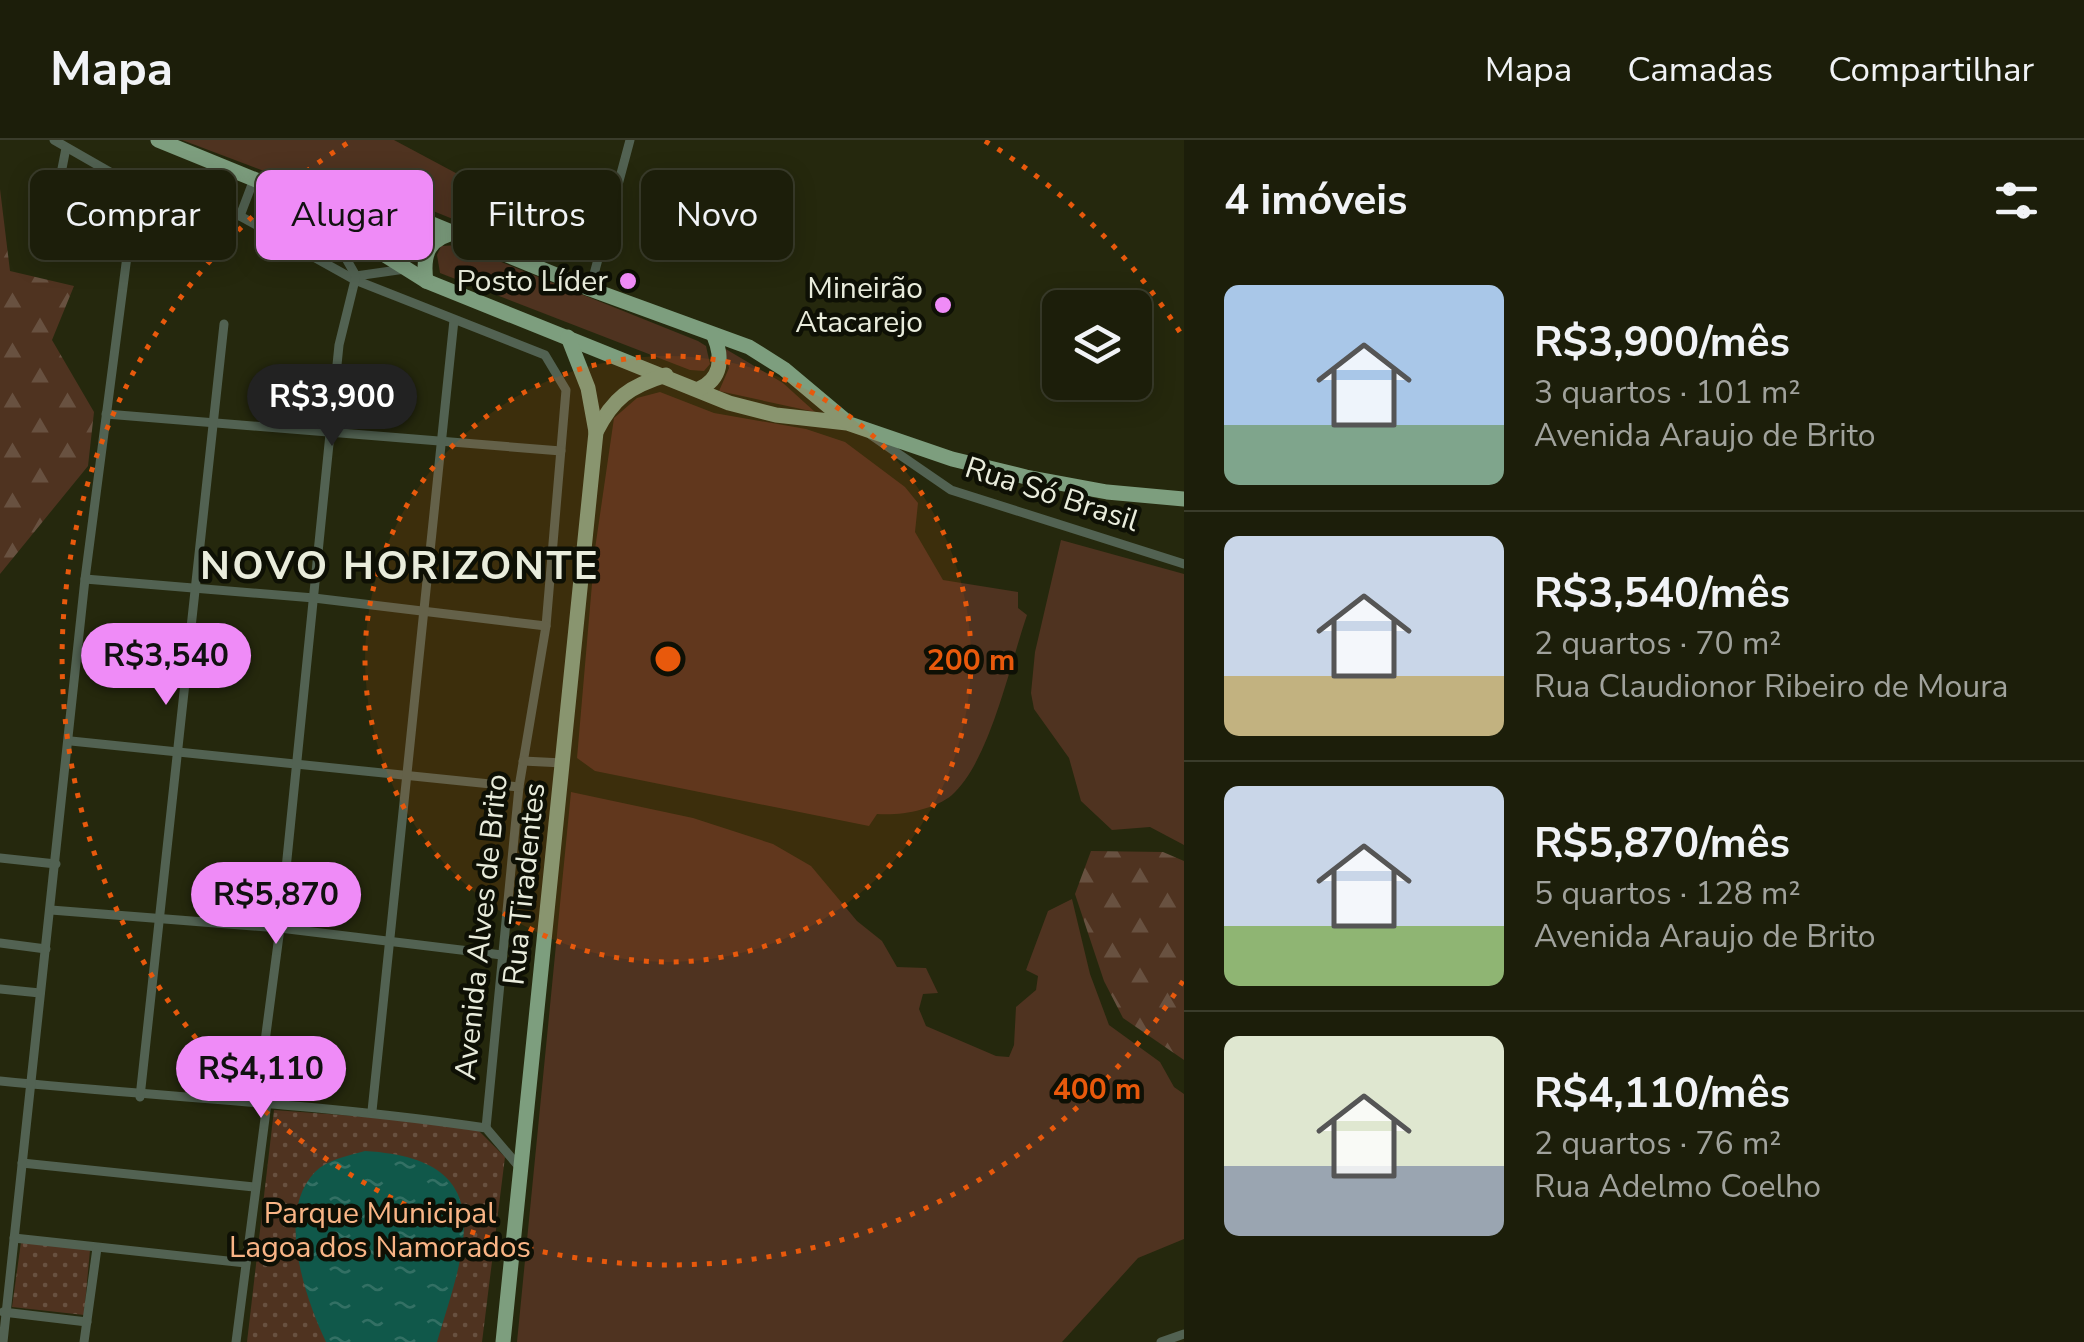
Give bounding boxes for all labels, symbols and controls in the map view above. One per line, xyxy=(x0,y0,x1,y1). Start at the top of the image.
text: Mapa xyxy=(50,36,173,102)
text: Mapa xyxy=(1485,46,1572,93)
text: Camadas xyxy=(1627,46,1773,93)
text: Compartilhar xyxy=(1828,46,2034,93)
chip: Comprar xyxy=(30,170,236,260)
chip: Alugar xyxy=(256,170,433,260)
chip: Filtros xyxy=(453,170,621,260)
chip: Novo xyxy=(641,170,793,260)
text: 4 imóveis xyxy=(1224,172,1408,229)
icon: filters xyxy=(1989,173,2044,228)
place label: Posto Líder xyxy=(457,261,608,302)
place label: Mineirão Atacarejo xyxy=(795,268,923,343)
marker: Posto Líder xyxy=(617,270,639,292)
map controls xyxy=(1042,290,1152,400)
button: layers xyxy=(1042,290,1152,400)
marker: Mineirão Atacarejo xyxy=(932,294,954,316)
text: R$3,900/mês xyxy=(1534,314,1790,371)
icon: home xyxy=(1304,325,1424,445)
pin: R$3,900 xyxy=(240,364,424,449)
text: 3 quartos · 101 m² xyxy=(1534,371,1801,414)
text: R$3,900 xyxy=(269,375,395,418)
text: Avenida Araujo de Brito xyxy=(1534,414,1876,457)
street label: Rua Só Brasil xyxy=(960,447,1144,542)
district label: NOVO HORIZONTE xyxy=(200,539,600,593)
text: R$3,540/mês xyxy=(1534,565,1790,622)
icon: home xyxy=(1304,576,1424,696)
text: 2 quartos · 70 m² xyxy=(1534,622,1781,665)
pin: R$3,540 xyxy=(74,623,258,708)
text: R$3,540 xyxy=(103,634,229,677)
text: 200 m xyxy=(927,640,1015,681)
centre of rings xyxy=(650,641,686,677)
text: Rua Claudionor Ribeiro de Moura xyxy=(1534,665,2008,708)
street label: Avenida Alves de Brito xyxy=(445,772,518,1082)
street label: Rua Tiradentes xyxy=(493,781,556,987)
text: R$5,870/mês xyxy=(1534,815,1790,872)
icon: home xyxy=(1304,826,1424,946)
pin: R$5,870 xyxy=(184,862,368,947)
text: 5 quartos · 128 m² xyxy=(1534,872,1801,915)
text: R$5,870 xyxy=(213,873,339,916)
text: Avenida Araujo de Brito xyxy=(1534,915,1876,958)
pin: R$4,110 xyxy=(169,1036,353,1121)
text: R$4,110 xyxy=(198,1047,324,1090)
text: R$4,110/mês xyxy=(1534,1065,1790,1122)
text: 400 m xyxy=(1053,1069,1141,1110)
icon: home xyxy=(1304,1076,1424,1196)
text: 2 quartos · 76 m² xyxy=(1534,1122,1781,1165)
text: Rua Adelmo Coelho xyxy=(1534,1165,1821,1208)
park label: Parque Municipal Lagoa dos Namorados xyxy=(229,1193,531,1268)

